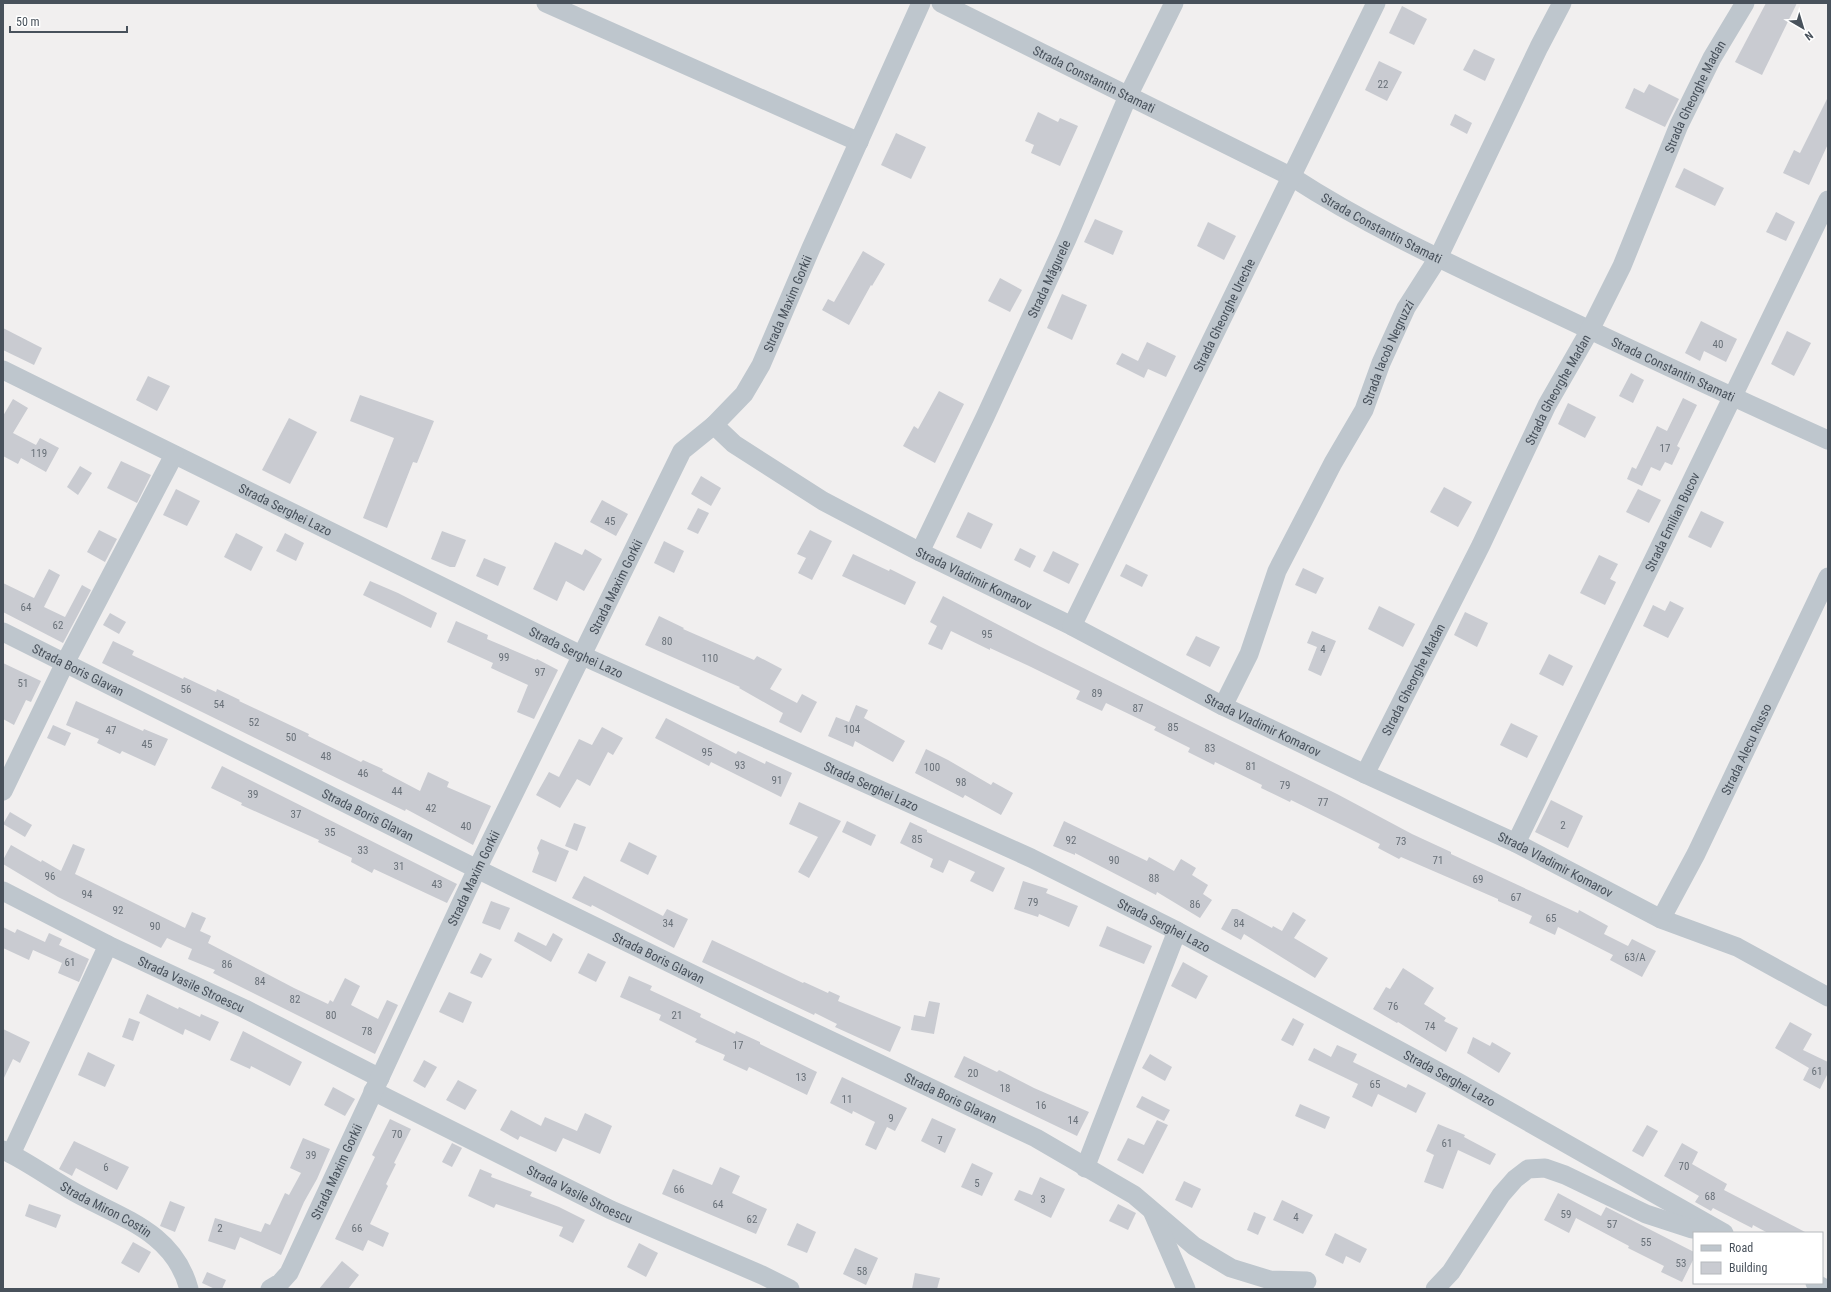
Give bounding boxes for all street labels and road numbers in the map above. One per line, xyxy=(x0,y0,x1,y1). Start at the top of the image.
street label: Strada Gheorghe Madan xyxy=(1661,37,1728,155)
street label: Strada Constantin Stamati xyxy=(1031,42,1158,116)
street label: Strada Constantin Stamati xyxy=(1319,190,1445,266)
street label: Strada Măgurele xyxy=(1024,237,1073,320)
street label: Strada Maxim Gorkii xyxy=(760,253,815,354)
street label: Strada Gheorghe Ureche xyxy=(1190,256,1258,374)
street label: Strada Iacob Negruzzi xyxy=(1359,297,1417,407)
street label: Strada Gheorghe Madan xyxy=(1522,332,1593,447)
street label: Strada Constantin Stamati xyxy=(1609,334,1738,404)
street label: Strada Emilian Bucov xyxy=(1641,469,1702,574)
street label: Strada Serghei Lazo xyxy=(236,480,335,539)
street label: Strada Maxim Gorkii xyxy=(586,537,645,637)
street label: Strada Vladimir Komarov xyxy=(913,544,1035,613)
street label: Strada Gheorghe Madan xyxy=(1378,621,1447,738)
street label: Strada Serghei Lazo xyxy=(527,623,626,681)
street label: Strada Boris Glavan xyxy=(30,640,126,699)
street label: Strada Vladimir Komarov xyxy=(1202,690,1324,760)
street label: Strada Alecu Russo xyxy=(1718,701,1774,797)
street label: Strada Serghei Lazo xyxy=(822,758,921,814)
street label: Strada Boris Glavan xyxy=(320,785,416,844)
street label: Strada Maxim Gorkii xyxy=(444,828,502,928)
street label: Strada Vladimir Komarov xyxy=(1496,828,1616,900)
street label: Strada Serghei Lazo xyxy=(1115,895,1213,955)
street label: Strada Boris Glavan xyxy=(610,929,707,986)
street label: Strada Vasile Stroescu xyxy=(136,953,247,1015)
street label: Strada Serghei Lazo xyxy=(1401,1047,1498,1109)
street label: Strada Boris Glavan xyxy=(902,1069,999,1126)
street label: Strada Maxim Gorkii xyxy=(308,1121,365,1222)
street label: Strada Vasile Stroescu xyxy=(524,1162,635,1226)
street label: Strada Miron Costin xyxy=(58,1178,155,1240)

